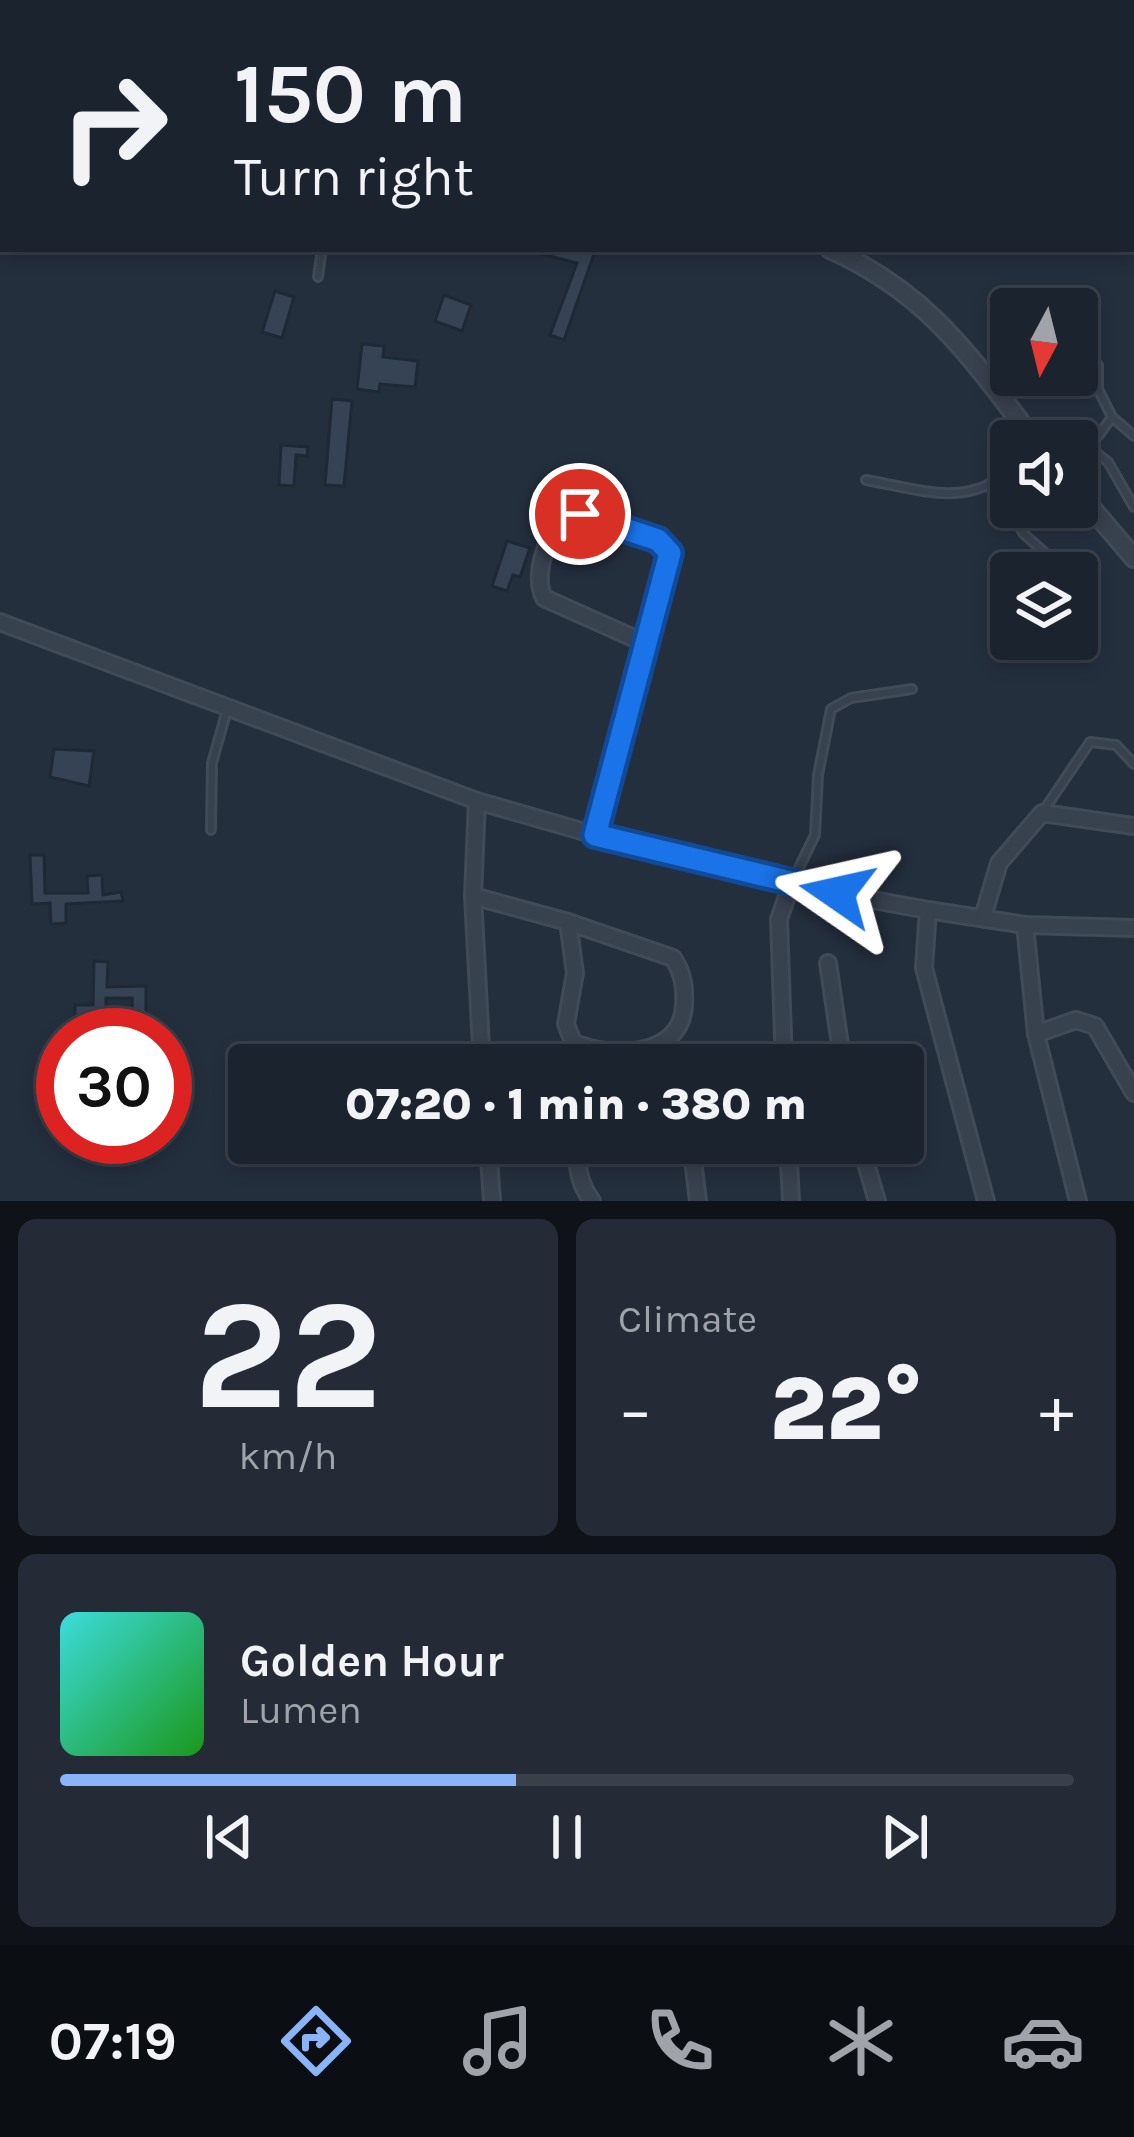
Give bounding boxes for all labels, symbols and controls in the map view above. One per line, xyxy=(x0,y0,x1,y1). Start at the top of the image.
text: 150 m xyxy=(234,45,467,143)
icon: right xyxy=(36,48,192,204)
text: Turn right xyxy=(234,145,474,209)
north arrow xyxy=(990,288,1098,396)
map controls xyxy=(990,288,1098,660)
button: sound xyxy=(990,420,1098,528)
pin xyxy=(529,463,631,565)
icon: arrive xyxy=(547,481,613,547)
button: layers xyxy=(990,552,1098,660)
position arrow xyxy=(774,830,900,956)
speed limit sign: 30 xyxy=(36,1008,192,1164)
text: 07:20 · 1 min · 380 m xyxy=(345,1078,807,1130)
text: 22 xyxy=(194,1264,382,1446)
text: Climate xyxy=(618,1296,757,1342)
text: 22° xyxy=(769,1356,923,1462)
text: − xyxy=(618,1371,653,1449)
text: + xyxy=(1039,1371,1074,1449)
text: km/h xyxy=(239,1433,337,1479)
text: Golden Hour xyxy=(240,1635,504,1687)
text: Lumen xyxy=(240,1687,362,1733)
icon: previous xyxy=(196,1804,262,1870)
icon: pause xyxy=(534,1804,600,1870)
icon: next xyxy=(872,1804,938,1870)
icon: directions xyxy=(274,1999,358,2083)
icon: music xyxy=(456,1999,540,2083)
icon: phone xyxy=(638,1999,722,2083)
icon: climate xyxy=(819,1999,903,2083)
icon: car xyxy=(1001,1999,1085,2083)
text: 07:19 xyxy=(49,2009,177,2073)

